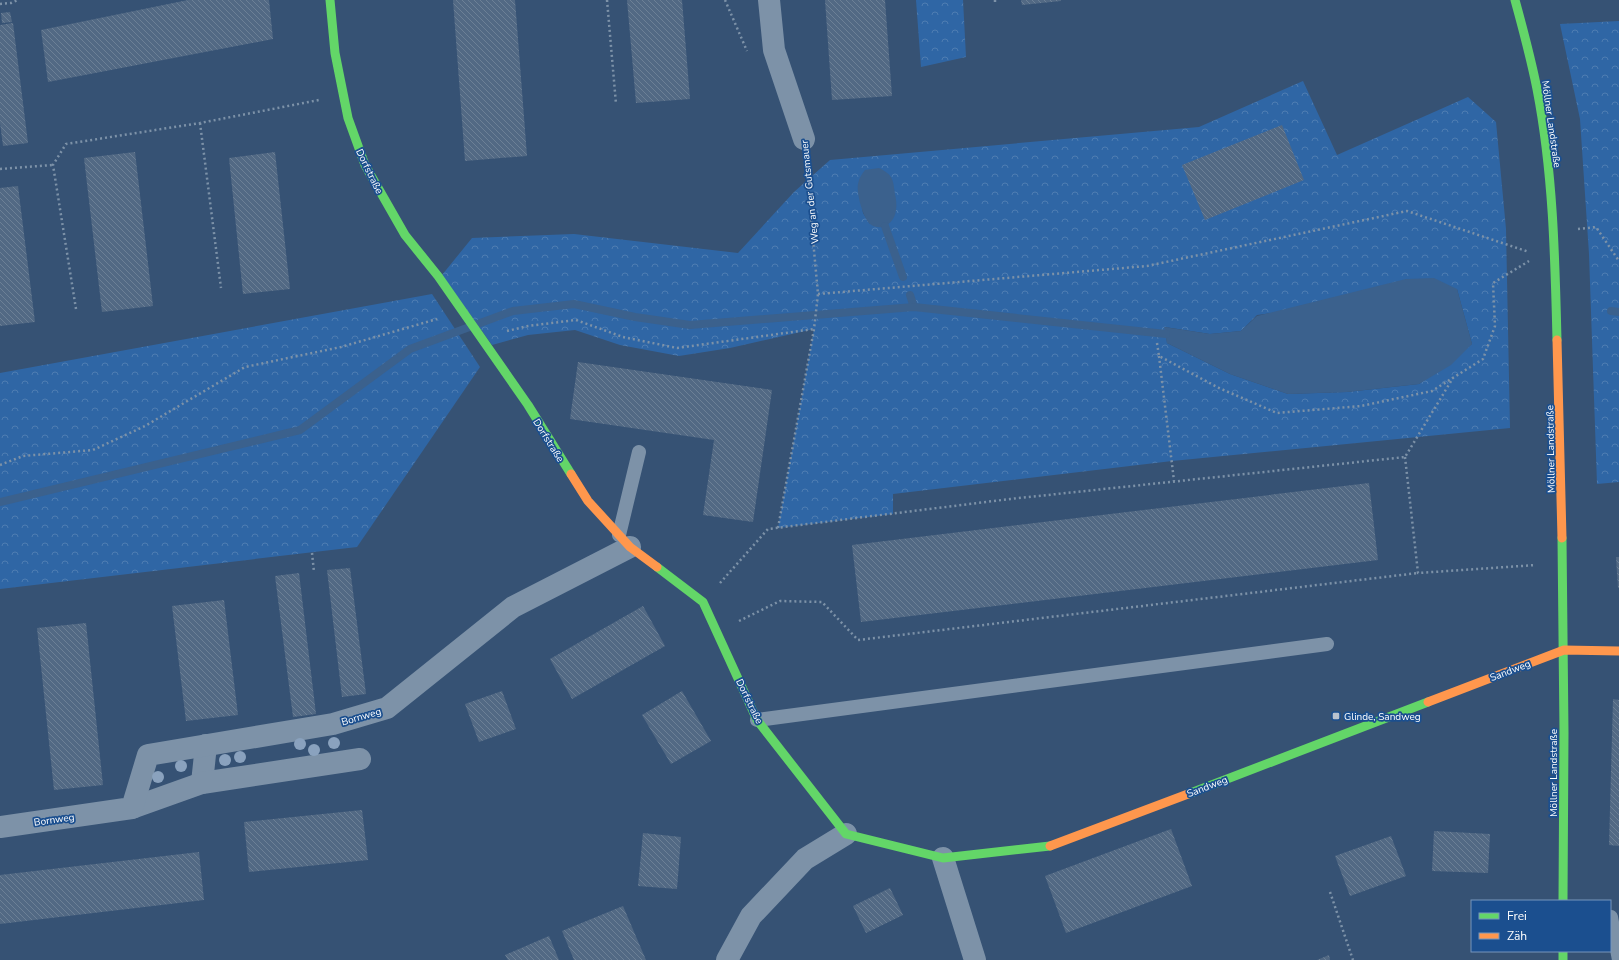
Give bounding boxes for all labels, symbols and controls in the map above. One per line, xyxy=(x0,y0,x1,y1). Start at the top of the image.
street label: Möllner Landstraße xyxy=(1538,80,1564,169)
street label: Weg an der Gutsmauer xyxy=(798,139,822,245)
street label: Dorfstraße xyxy=(352,146,386,196)
street label: Möllner Landstraße xyxy=(1543,405,1559,493)
street label: Dorfstraße xyxy=(529,416,567,465)
street label: Sandweg xyxy=(1488,657,1533,685)
street label: Dorfstraße xyxy=(732,676,766,726)
street label: Bornweg xyxy=(340,705,383,729)
place label: Glinde, Sandweg xyxy=(1344,710,1421,724)
marker: Glinde, Sandweg xyxy=(1331,711,1341,721)
street label: Möllner Landstraße xyxy=(1547,729,1561,817)
street label: Sandweg xyxy=(1185,773,1230,801)
street label: Bornweg xyxy=(33,810,76,830)
legend xyxy=(1471,900,1611,952)
text: Frei xyxy=(1507,908,1527,924)
text: Zäh xyxy=(1507,928,1527,944)

